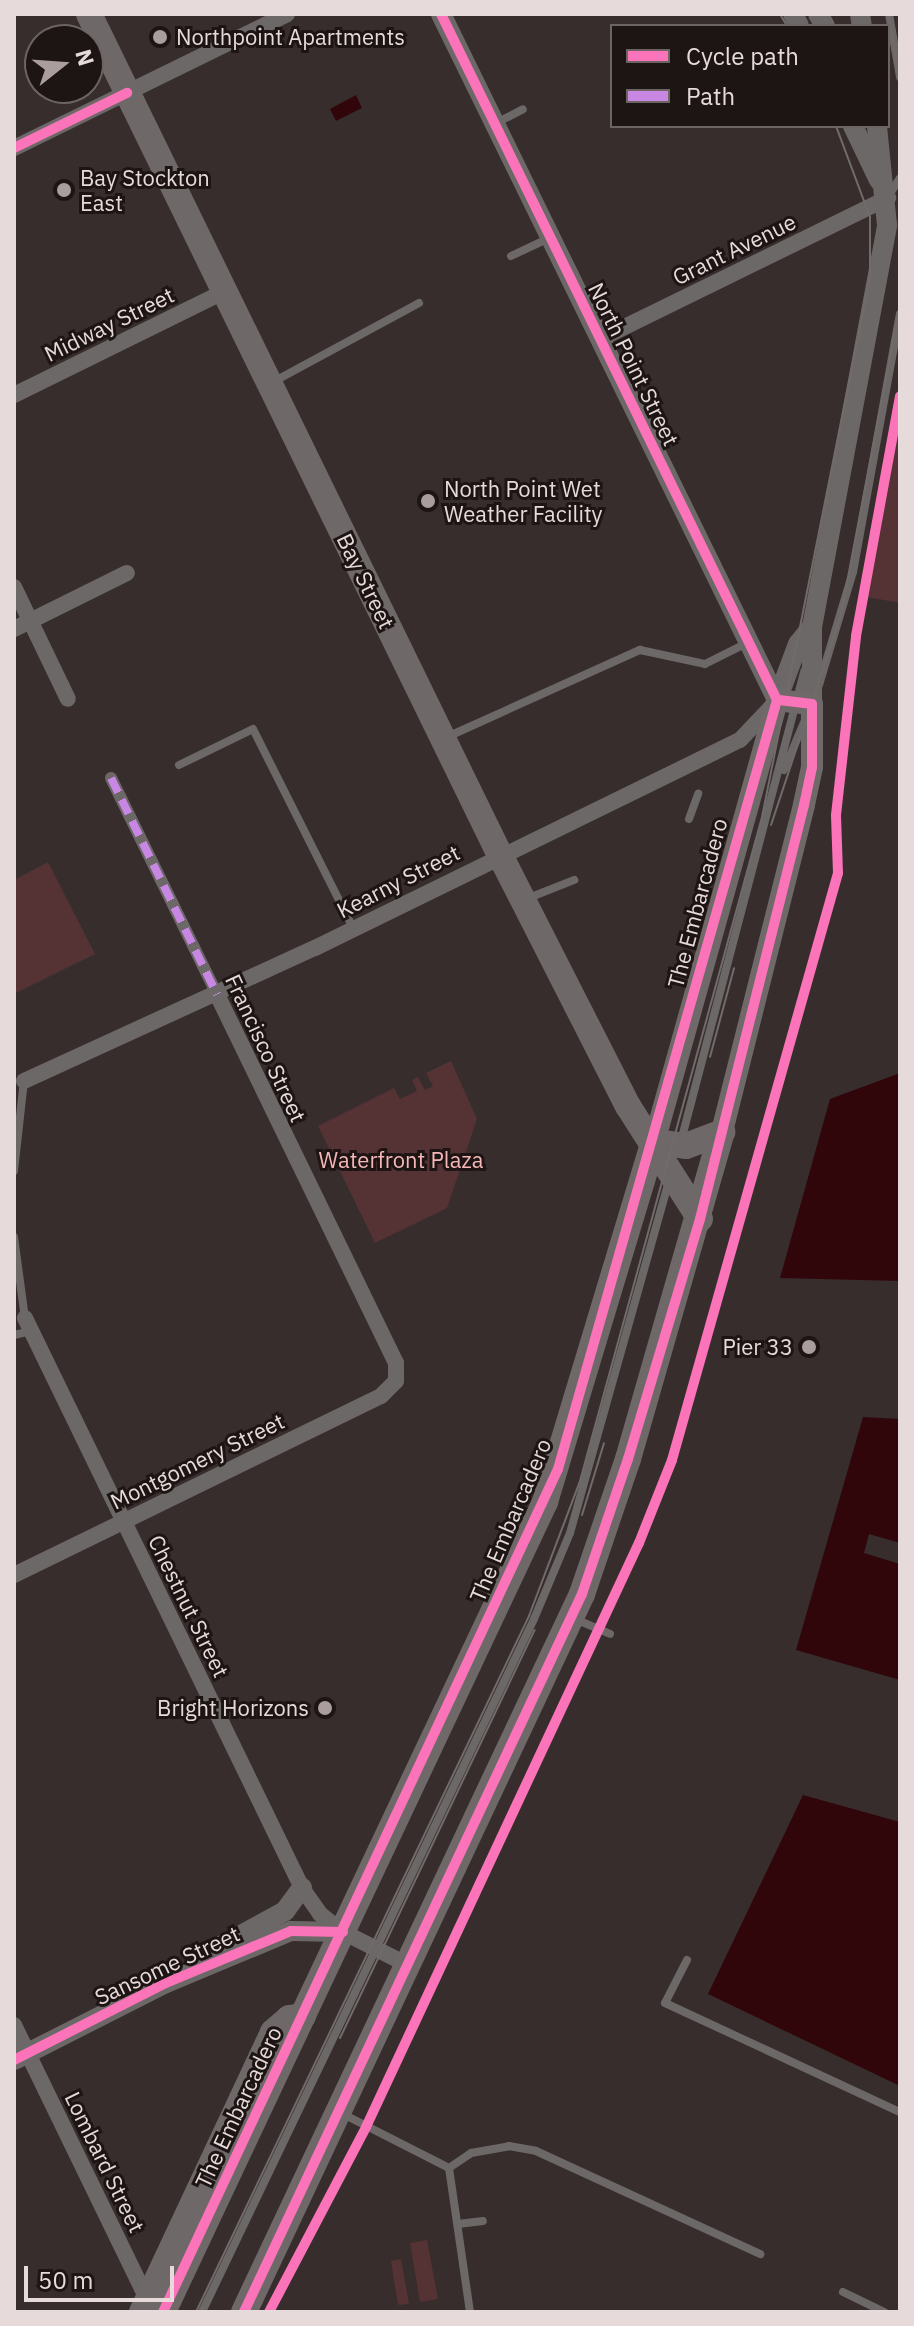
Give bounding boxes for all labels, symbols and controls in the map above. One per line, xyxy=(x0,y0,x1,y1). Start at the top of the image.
north arrow xyxy=(24,24,104,104)
place label: Northpoint Apartments xyxy=(176,24,405,50)
legend xyxy=(610,24,890,128)
marker: Northpoint Apartments xyxy=(151,28,169,46)
text: Cycle path xyxy=(686,40,799,72)
text: N xyxy=(69,46,102,69)
text: Path xyxy=(686,80,735,112)
place label: Bay Stockton East xyxy=(80,164,210,216)
marker: Bay Stockton East xyxy=(55,181,73,199)
street label: Grant Avenue xyxy=(668,208,800,290)
street label: North Point Street xyxy=(583,278,685,450)
street label: Midway Street xyxy=(40,281,178,367)
place label: North Point Wet Weather Facility xyxy=(444,475,603,526)
marker: North Point Wet Weather Facility xyxy=(419,492,437,510)
street label: Bay Street xyxy=(332,529,400,633)
street label: The Embarcadero xyxy=(662,815,732,991)
street label: Kearny Street xyxy=(332,839,464,923)
street label: Francisco Street xyxy=(220,970,312,1126)
park label: Waterfront Plaza xyxy=(319,1147,483,1173)
place label: Pier 33 xyxy=(722,1334,793,1360)
marker: Pier 33 xyxy=(800,1338,818,1356)
street label: Montgomery Street xyxy=(106,1407,288,1515)
street label: The Embarcadero xyxy=(464,1434,556,1606)
street label: Chestnut Street xyxy=(143,1531,235,1681)
place label: Bright Horizons xyxy=(157,1695,309,1721)
marker: Bright Horizons xyxy=(316,1699,334,1717)
street label: Sansome Street xyxy=(90,1920,244,2010)
street label: The Embarcadero xyxy=(189,2022,287,2192)
street label: Lombard Street xyxy=(60,2087,150,2237)
scale bar xyxy=(28,2250,178,2300)
text: 50 m xyxy=(38,2264,93,2296)

